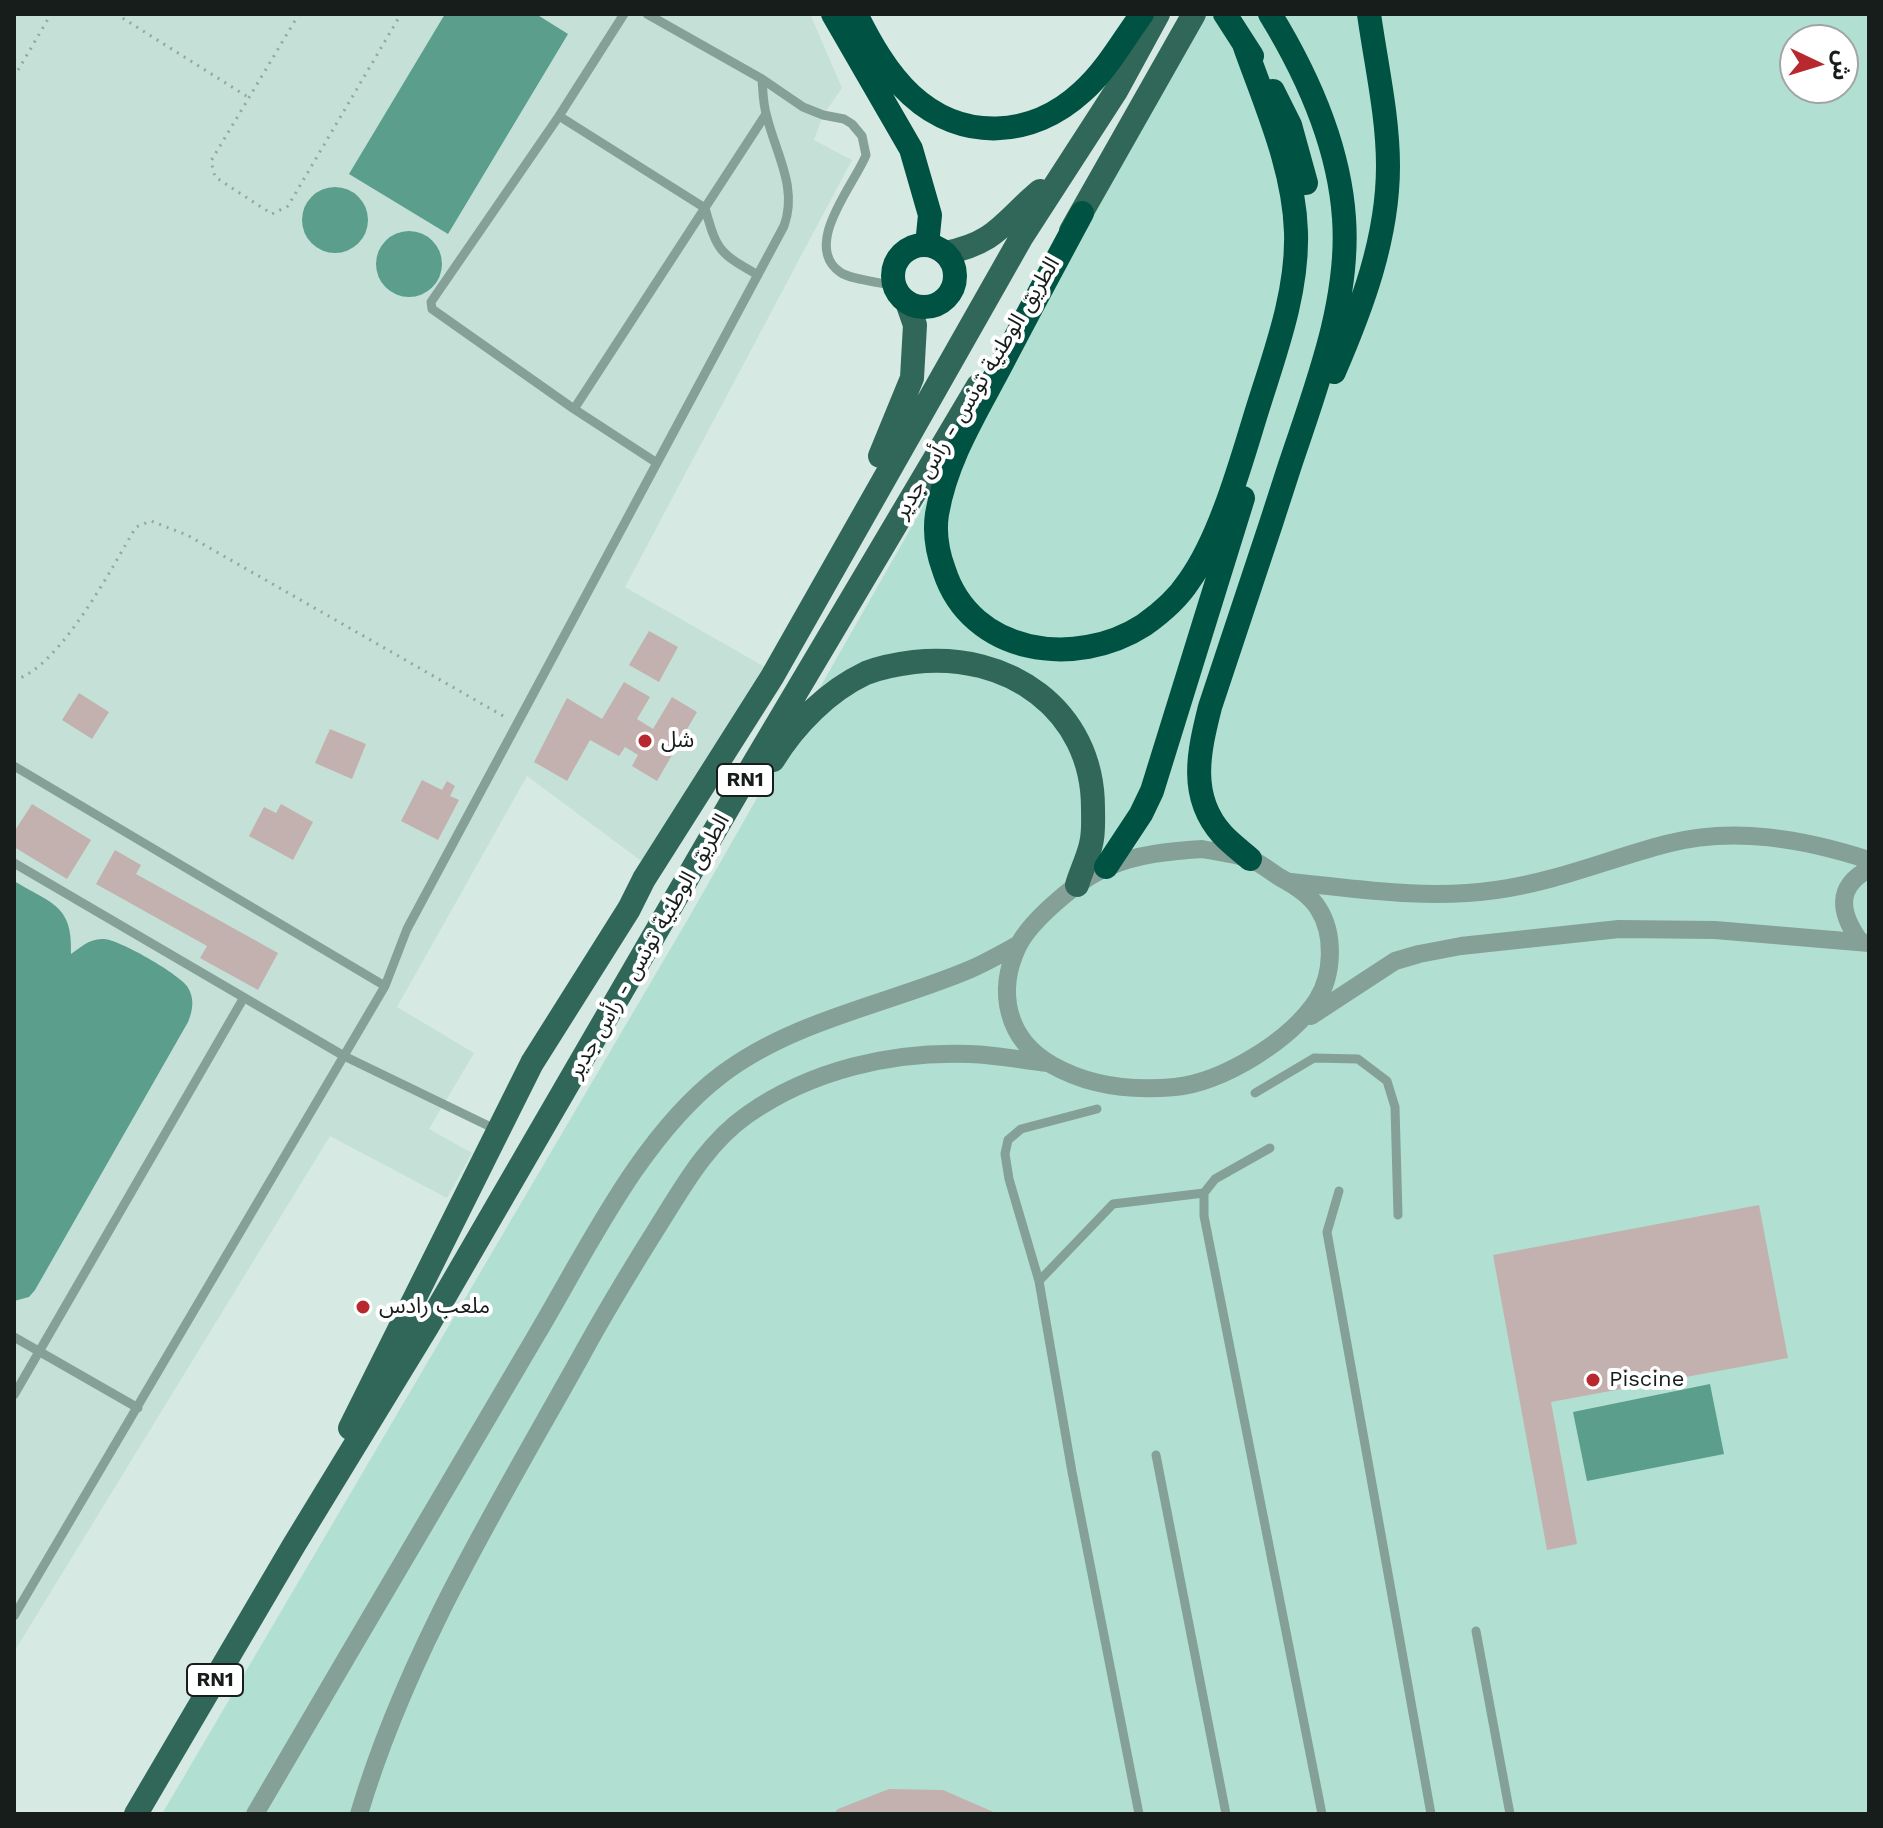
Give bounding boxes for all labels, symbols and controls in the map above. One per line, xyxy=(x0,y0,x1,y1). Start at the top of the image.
north arrow xyxy=(1779,24,1859,104)
text: ش xyxy=(1828,50,1855,81)
street label: الطريق الوطنية تونس - رأس جدير xyxy=(888,252,1066,524)
place label: شل xyxy=(661,728,694,754)
marker: شل xyxy=(636,732,654,750)
road number: RN1 xyxy=(717,764,773,796)
street label: الطريق الوطنية تونس - رأس جدير xyxy=(562,809,736,1083)
place label: ملعب رادس xyxy=(379,1294,490,1320)
marker: ملعب رادس xyxy=(354,1298,372,1316)
place label: Piscine xyxy=(1609,1367,1684,1393)
marker: Piscine xyxy=(1584,1371,1602,1389)
road number: RN1 xyxy=(187,1664,243,1696)

